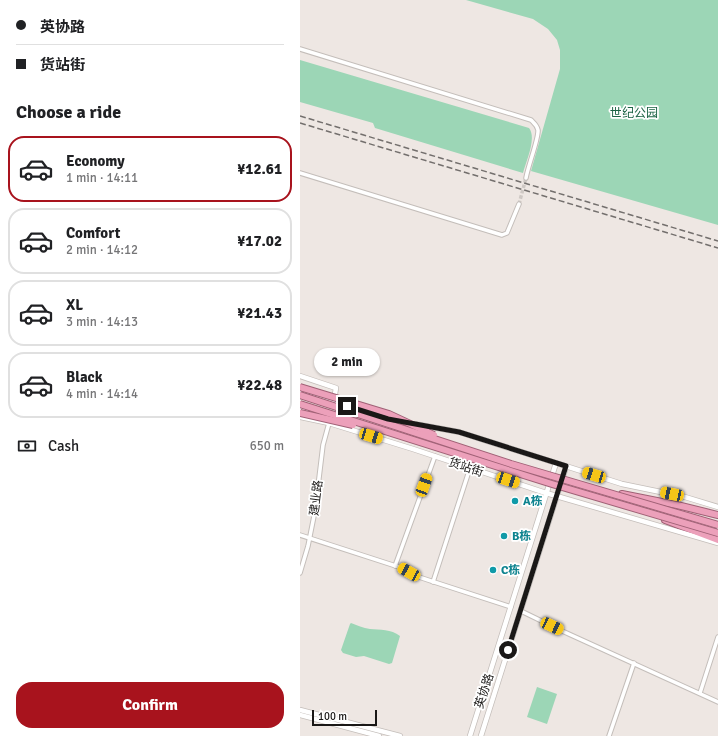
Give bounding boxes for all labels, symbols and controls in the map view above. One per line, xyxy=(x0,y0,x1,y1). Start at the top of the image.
text: 英协路 xyxy=(40,18,85,36)
text: 货站街 xyxy=(40,56,85,74)
text: Choose a ride xyxy=(16,101,121,123)
park label: 世纪公园 xyxy=(610,106,658,121)
icon: car xyxy=(18,151,54,187)
text: Economy xyxy=(66,152,125,170)
text: ¥12.61 xyxy=(237,160,282,178)
text: 1 min · 14:11 xyxy=(66,170,138,186)
icon: car xyxy=(18,223,54,259)
text: Comfort xyxy=(66,224,120,242)
text: ¥17.02 xyxy=(237,232,282,250)
text: 2 min · 14:12 xyxy=(66,242,138,258)
icon: car xyxy=(18,295,54,331)
text: XL xyxy=(66,296,83,314)
text: ¥21.43 xyxy=(237,304,282,322)
text: 3 min · 14:13 xyxy=(66,314,138,330)
callout: 2 min xyxy=(314,348,380,376)
text: 2 min xyxy=(331,354,363,370)
icon: car xyxy=(18,367,54,403)
text: Black xyxy=(66,368,103,386)
text: ¥22.48 xyxy=(237,376,282,394)
text: 4 min · 14:14 xyxy=(66,386,138,402)
route end xyxy=(338,397,356,415)
car xyxy=(358,427,384,445)
icon: cash xyxy=(16,435,38,457)
text: Cash xyxy=(48,437,79,455)
text: 650 m xyxy=(250,438,284,454)
street label: 货站街 xyxy=(446,455,485,480)
car xyxy=(581,466,607,484)
car xyxy=(495,471,521,489)
car xyxy=(414,472,434,498)
street label: 建业路 xyxy=(307,479,326,517)
car xyxy=(659,486,685,502)
place label: A栋 xyxy=(523,494,543,509)
marker: A栋 xyxy=(510,496,520,506)
place label: B栋 xyxy=(512,529,531,544)
marker: B栋 xyxy=(499,531,509,541)
car xyxy=(396,561,422,583)
place label: C栋 xyxy=(501,563,520,578)
marker: C栋 xyxy=(488,565,498,575)
car xyxy=(539,615,565,637)
route start xyxy=(499,641,517,659)
street label: 英协路 xyxy=(472,672,497,711)
button: Confirm xyxy=(16,682,284,728)
scale bar xyxy=(312,708,377,727)
text: 100 m xyxy=(318,710,347,723)

